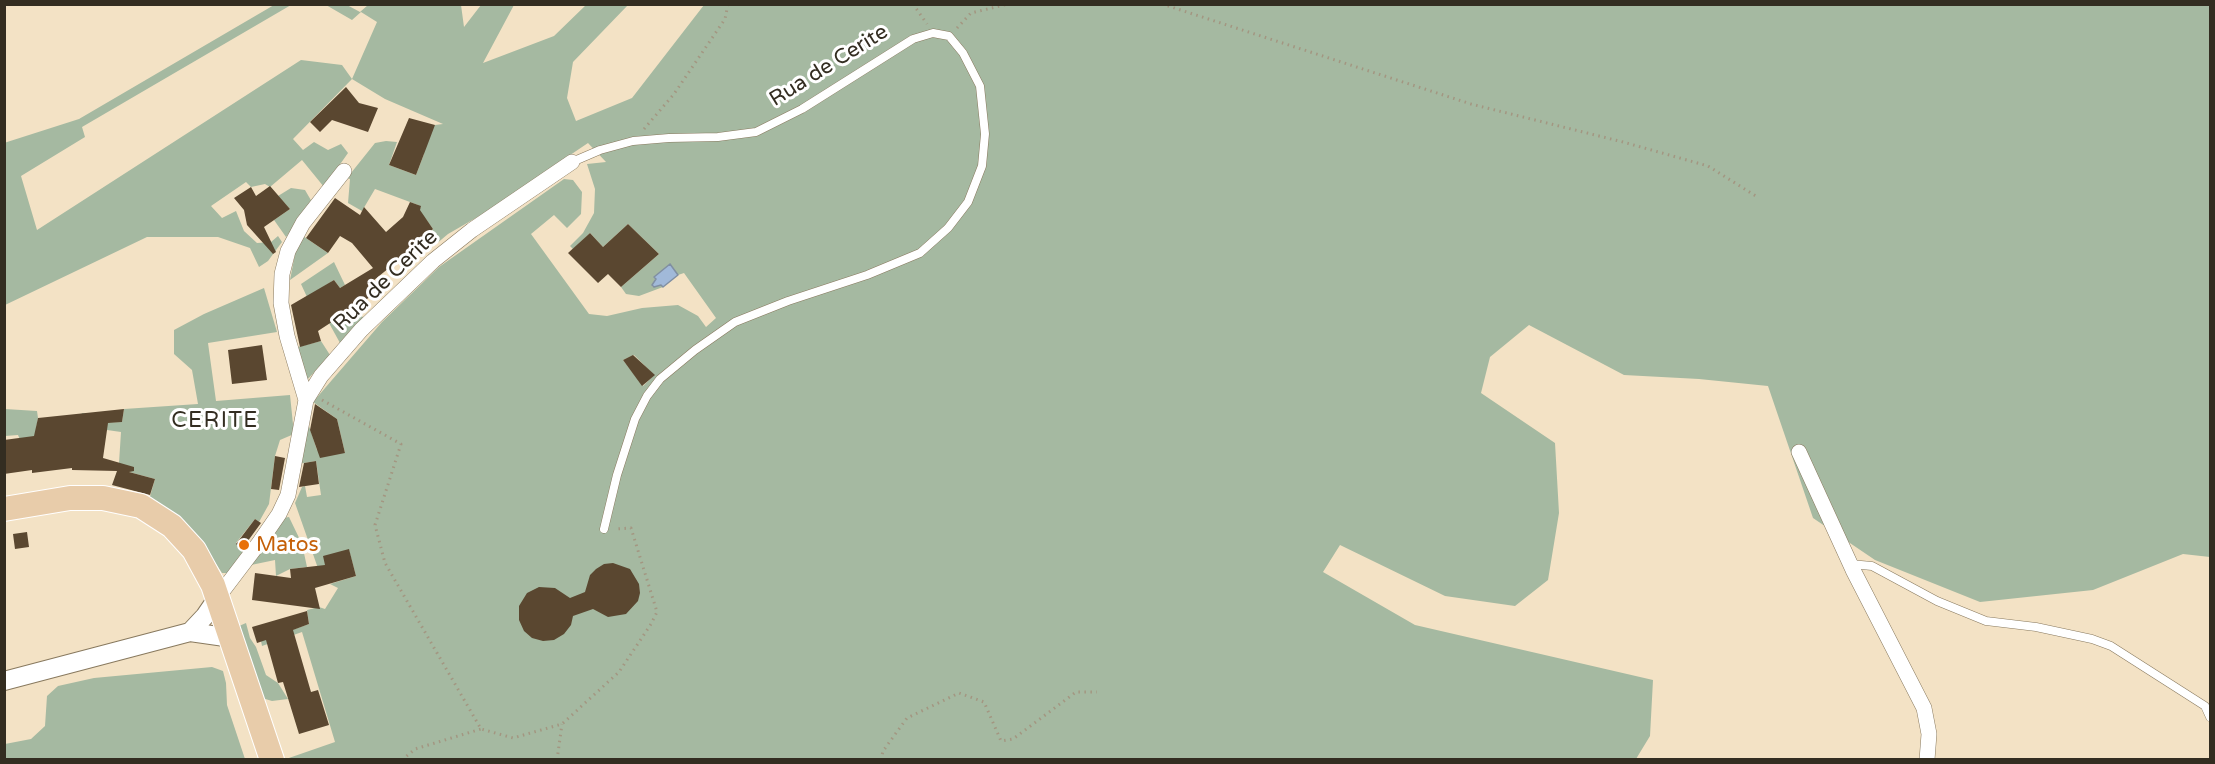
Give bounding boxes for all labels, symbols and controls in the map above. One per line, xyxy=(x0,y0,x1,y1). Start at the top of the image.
street label: Rua de Cerite xyxy=(765,20,893,112)
street label: Rua de Cerite xyxy=(329,225,443,337)
district label: CERITE xyxy=(171,408,259,434)
place label: Matos xyxy=(256,532,319,558)
marker: Matos xyxy=(237,538,251,552)

